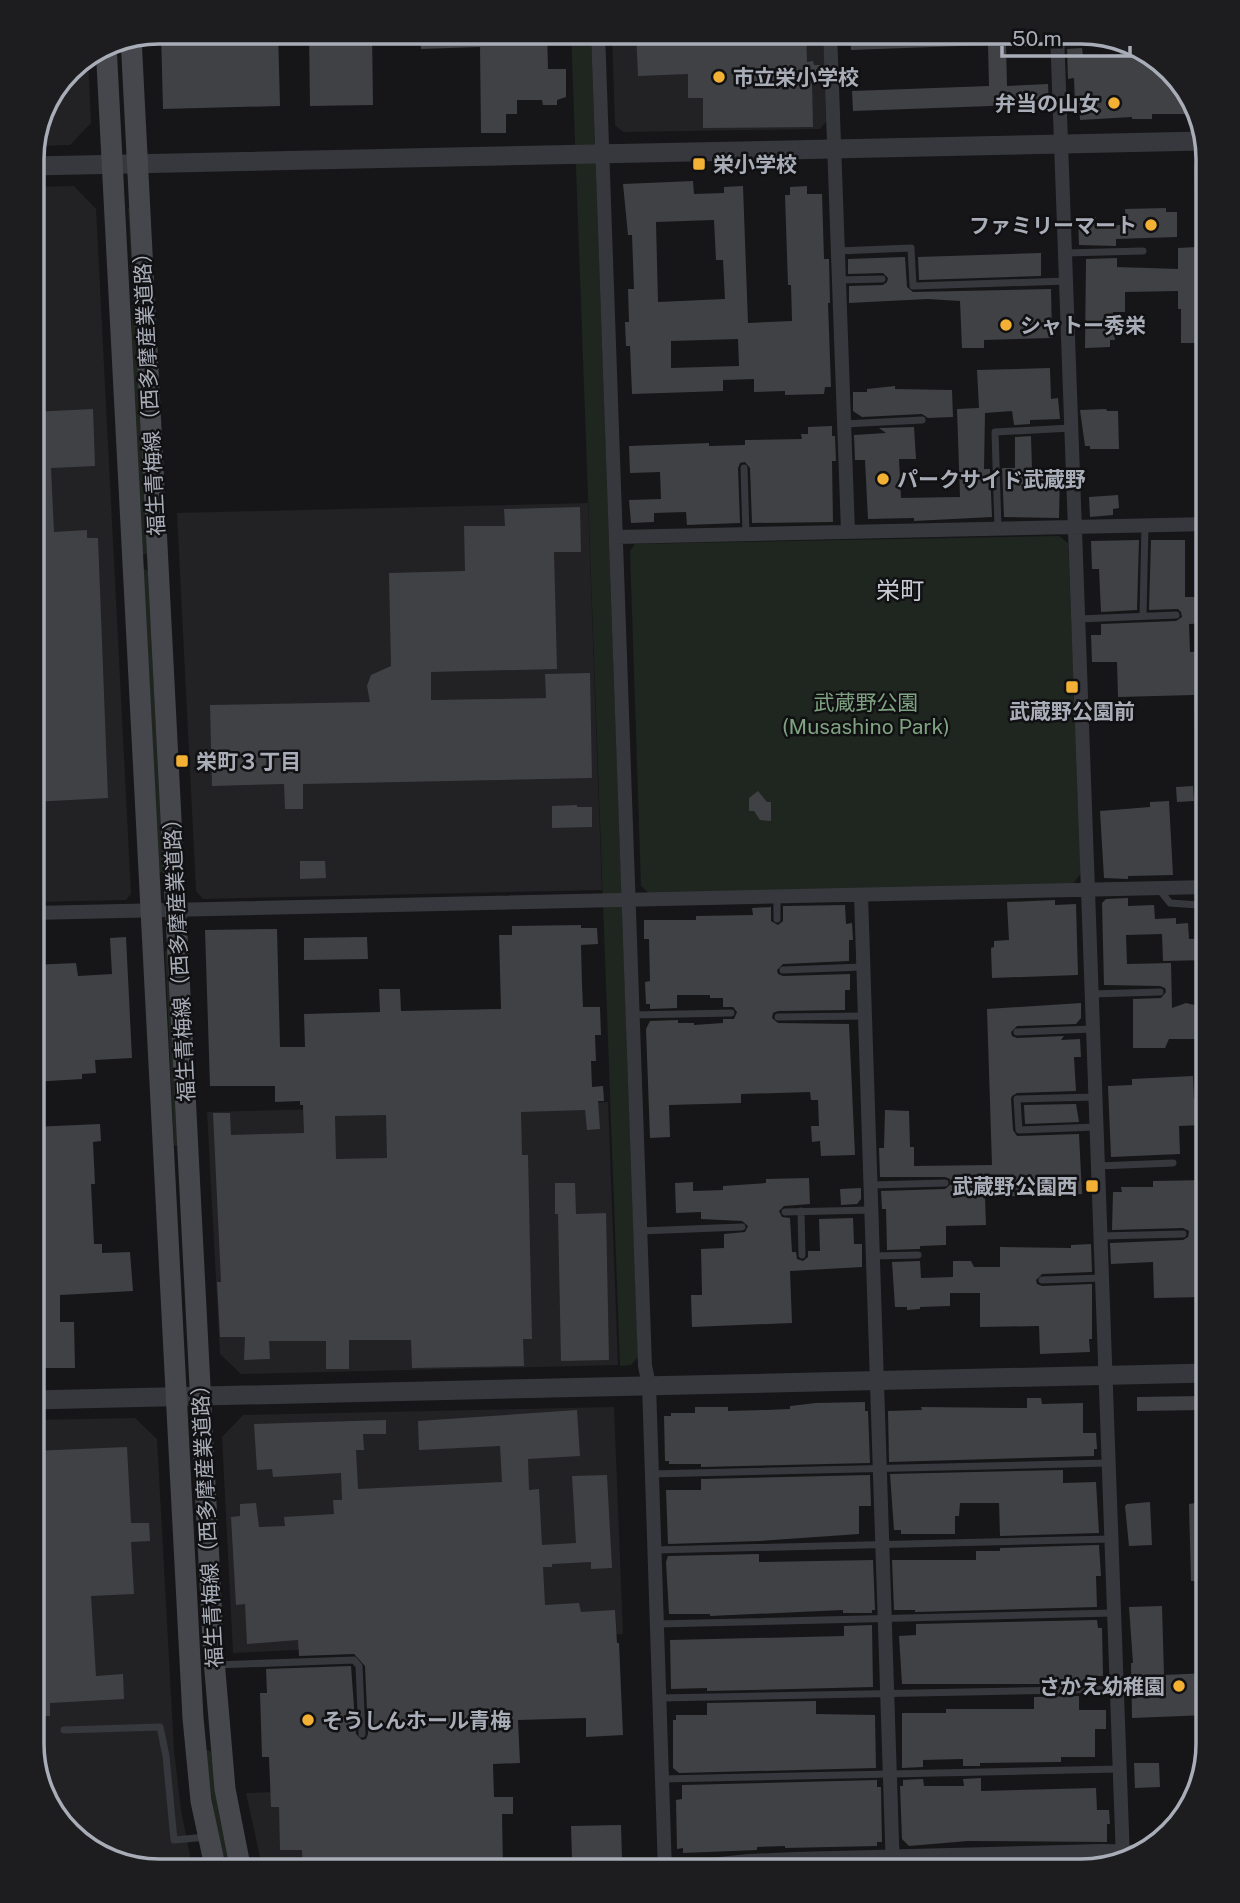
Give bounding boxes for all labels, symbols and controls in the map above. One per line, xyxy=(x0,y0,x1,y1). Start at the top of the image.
scale bar xyxy=(1002,14,1130,58)
text: 50 m xyxy=(1012,26,1062,51)
place label: 市立栄小学校 xyxy=(733,65,859,90)
marker: 市立栄小学校 xyxy=(711,69,727,85)
place label: 弁当の山女 xyxy=(995,91,1100,116)
marker: 弁当の山女 xyxy=(1106,95,1122,111)
place label: 栄小学校 xyxy=(713,152,797,177)
marker: 栄小学校 xyxy=(691,156,707,172)
place label: ファミリーマート xyxy=(969,213,1137,238)
marker: ファミリーマート xyxy=(1143,217,1159,233)
street label: 福生青梅線（西多摩産業道路） xyxy=(129,242,169,536)
place label: シャトー秀栄 xyxy=(1020,313,1146,338)
marker: シャトー秀栄 xyxy=(998,317,1014,333)
place label: パークサイド武蔵野 xyxy=(897,467,1086,492)
marker: パークサイド武蔵野 xyxy=(875,471,891,487)
district label: 栄町 xyxy=(876,576,924,604)
marker: 武蔵野公園前 xyxy=(1064,679,1080,695)
park label: 武蔵野公園 (Musashino Park) xyxy=(782,690,950,739)
place label: 武蔵野公園前 xyxy=(1009,699,1135,724)
place label: 栄町３丁目 xyxy=(196,749,301,774)
marker: 栄町３丁目 xyxy=(174,753,190,769)
street label: 福生青梅線（西多摩産業道路） xyxy=(159,808,199,1102)
place label: 武蔵野公園西 xyxy=(952,1174,1078,1199)
marker: 武蔵野公園西 xyxy=(1084,1178,1100,1194)
street label: 福生青梅線（西多摩産業道路） xyxy=(187,1374,227,1668)
place label: さかえ幼稚園 xyxy=(1039,1674,1165,1699)
marker: さかえ幼稚園 xyxy=(1171,1678,1187,1694)
place label: そうしんホール青梅 xyxy=(322,1708,511,1733)
marker: そうしんホール青梅 xyxy=(300,1712,316,1728)

